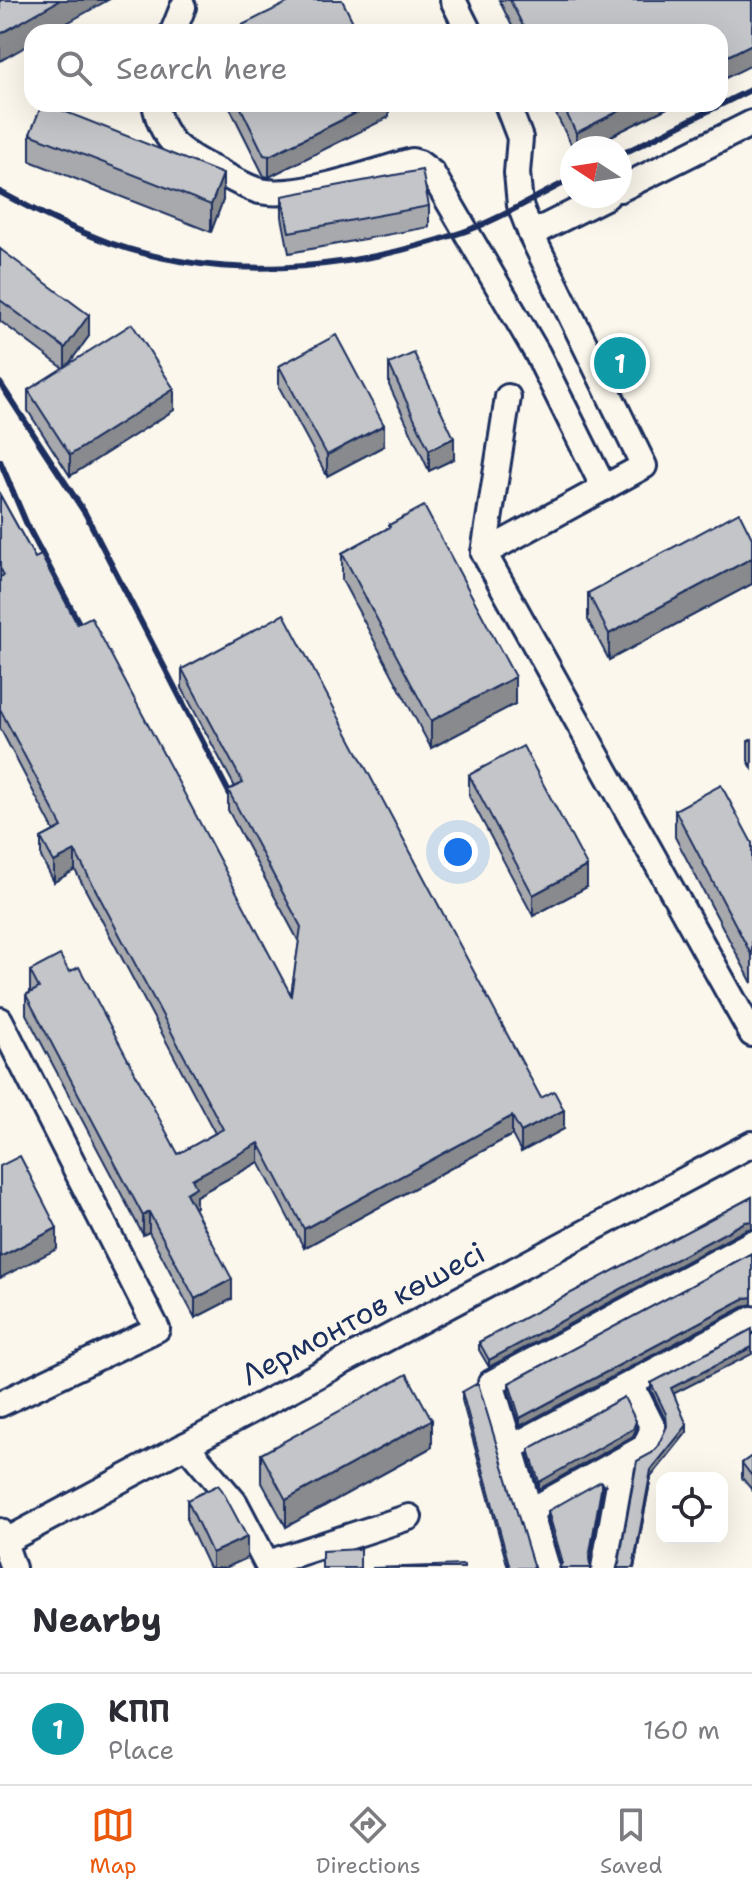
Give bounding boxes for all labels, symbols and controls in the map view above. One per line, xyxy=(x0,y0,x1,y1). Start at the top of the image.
search box xyxy=(24,24,728,112)
icon: search xyxy=(52,46,96,90)
text: Search here xyxy=(116,48,287,89)
north arrow xyxy=(560,136,632,208)
pin: 1 xyxy=(594,333,646,393)
your location xyxy=(438,832,478,872)
street label: Лермонтов көшесі xyxy=(234,1232,492,1395)
map controls xyxy=(656,1472,728,1544)
button: locate xyxy=(656,1472,728,1544)
text: Nearby xyxy=(32,1597,162,1643)
text: КПП xyxy=(108,1691,170,1732)
text: 1 xyxy=(52,1712,64,1747)
text: 160 m xyxy=(643,1712,720,1747)
text: Place xyxy=(108,1732,174,1767)
tab: Map xyxy=(90,1803,137,1880)
tab: Directions xyxy=(316,1803,421,1880)
tab: Saved xyxy=(600,1803,662,1880)

